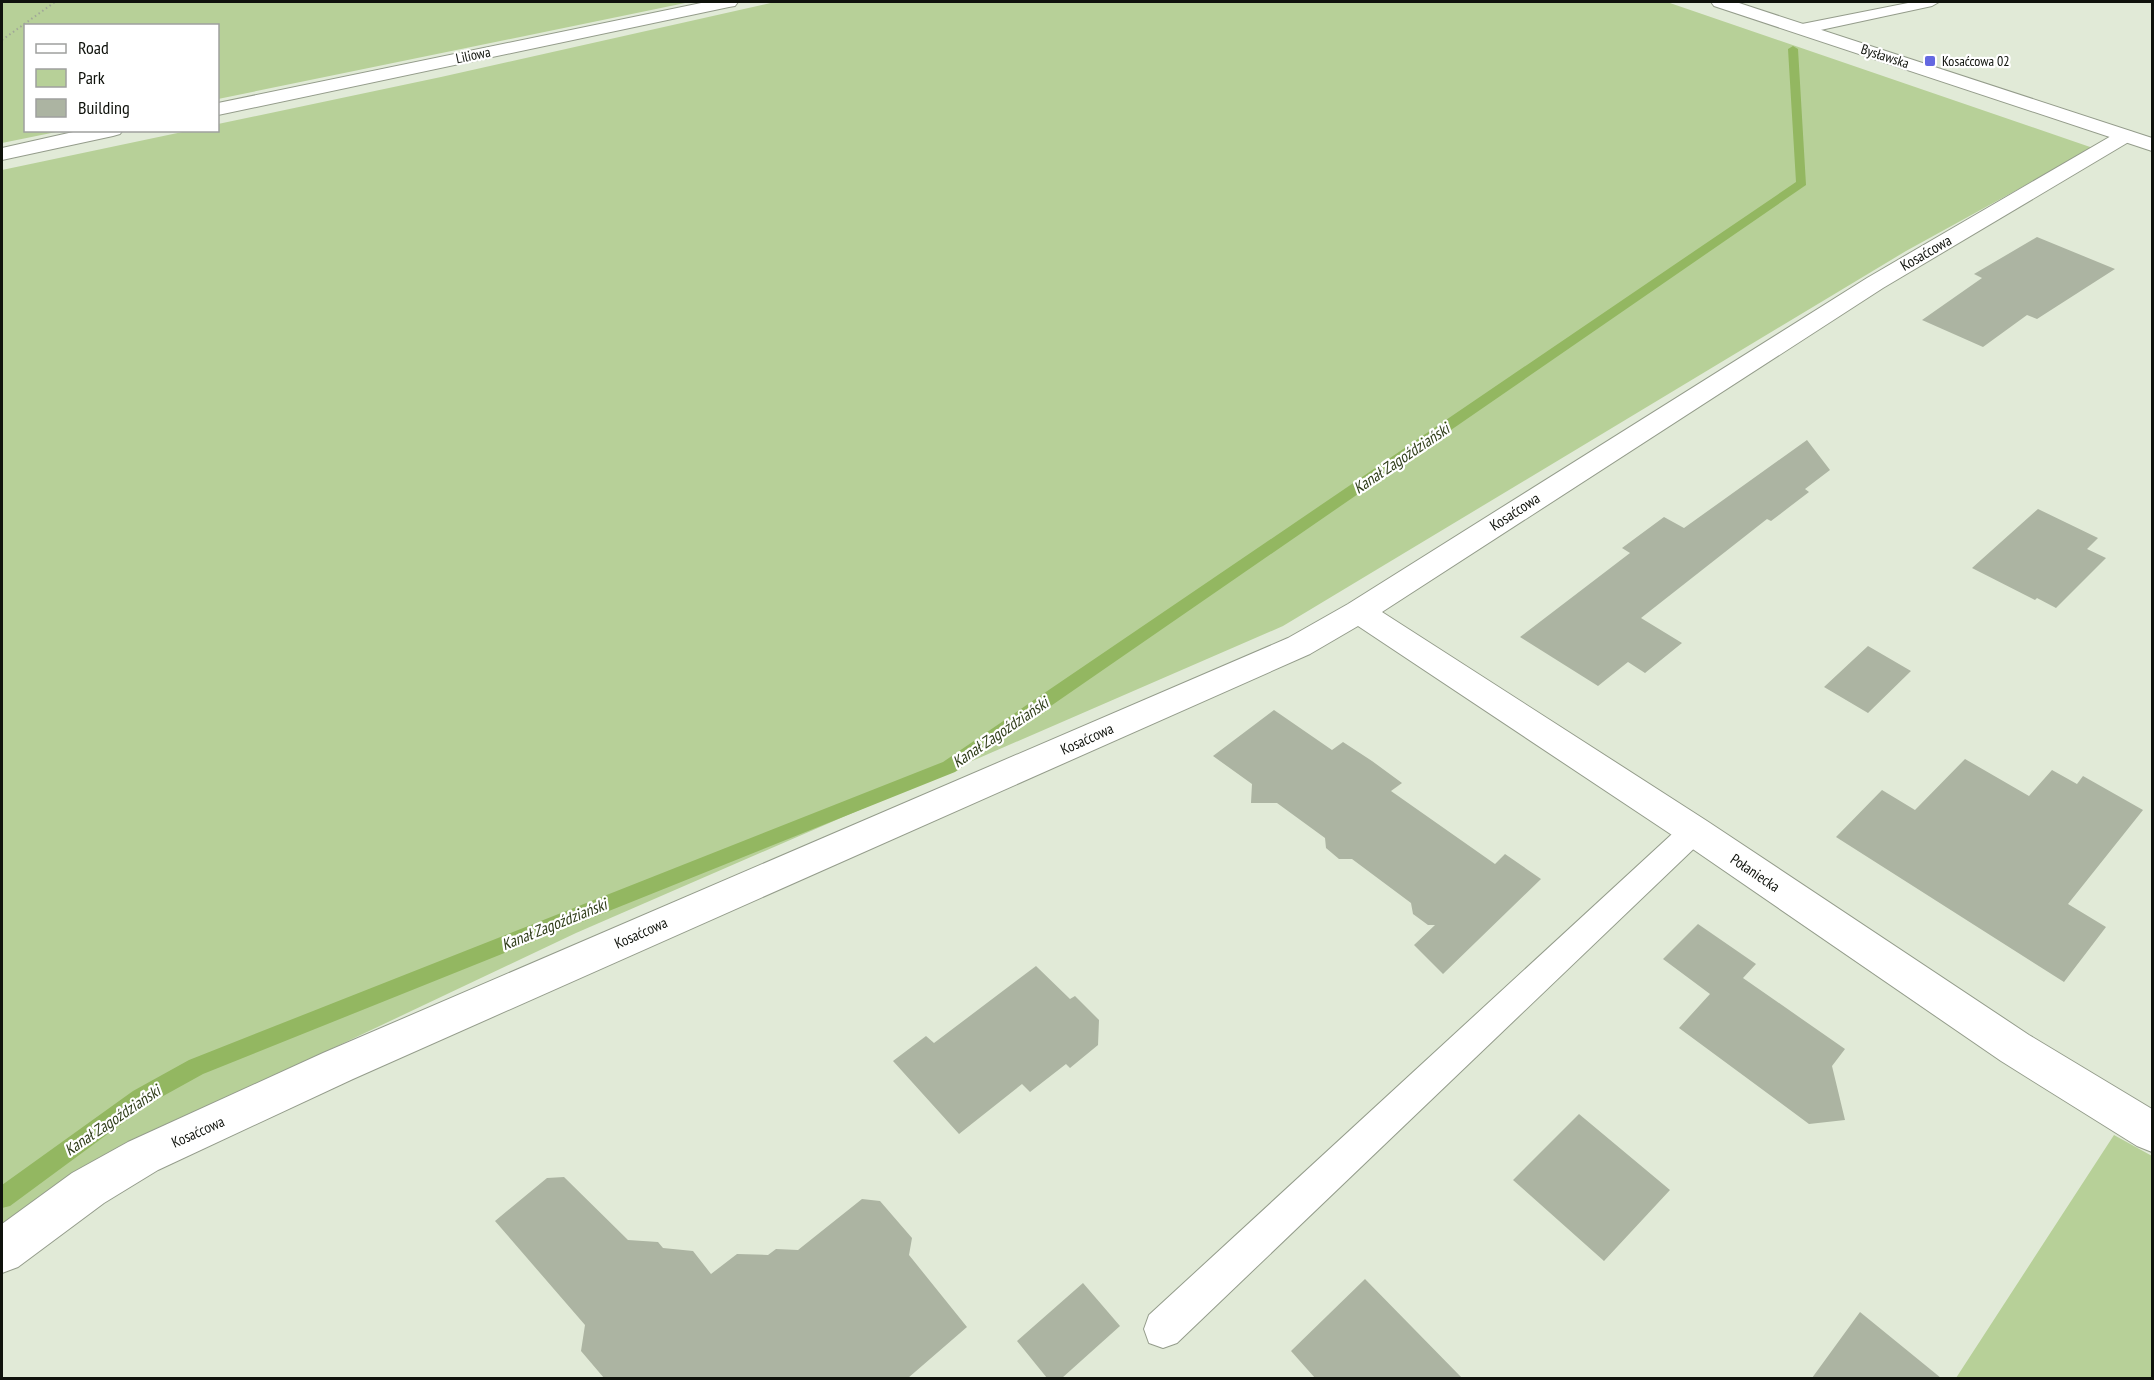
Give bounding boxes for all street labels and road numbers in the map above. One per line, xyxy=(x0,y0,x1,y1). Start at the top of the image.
street label: Bysławska xyxy=(1859,40,1911,72)
street label: Liliowa xyxy=(454,43,492,67)
street label: Kosaćcowa xyxy=(1897,230,1955,275)
street label: Kosaćcowa xyxy=(1486,488,1543,535)
street label: Kosaćcowa xyxy=(1057,719,1116,759)
street label: Połaniecka xyxy=(1727,849,1784,896)
street label: Kosaćcowa xyxy=(611,913,670,953)
street label: Kosaćcowa xyxy=(168,1112,227,1152)

